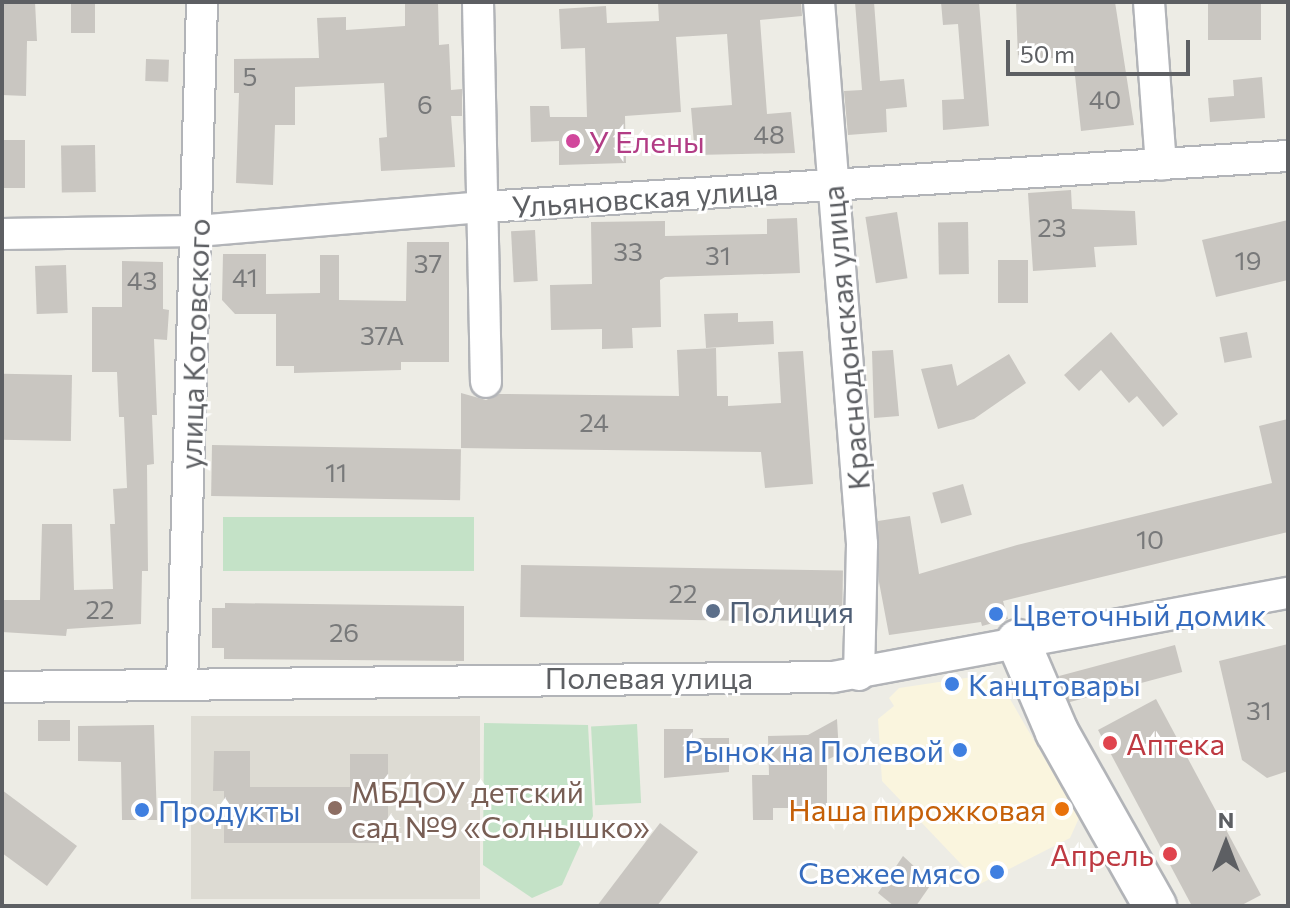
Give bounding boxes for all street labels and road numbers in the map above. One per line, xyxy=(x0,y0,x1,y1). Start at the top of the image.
street label: Ульяновская улица xyxy=(511,170,779,224)
street label: Краснодонская улица xyxy=(814,184,876,492)
street label: улица Котовского xyxy=(172,218,216,470)
street label: Полевая улица xyxy=(545,659,753,695)

